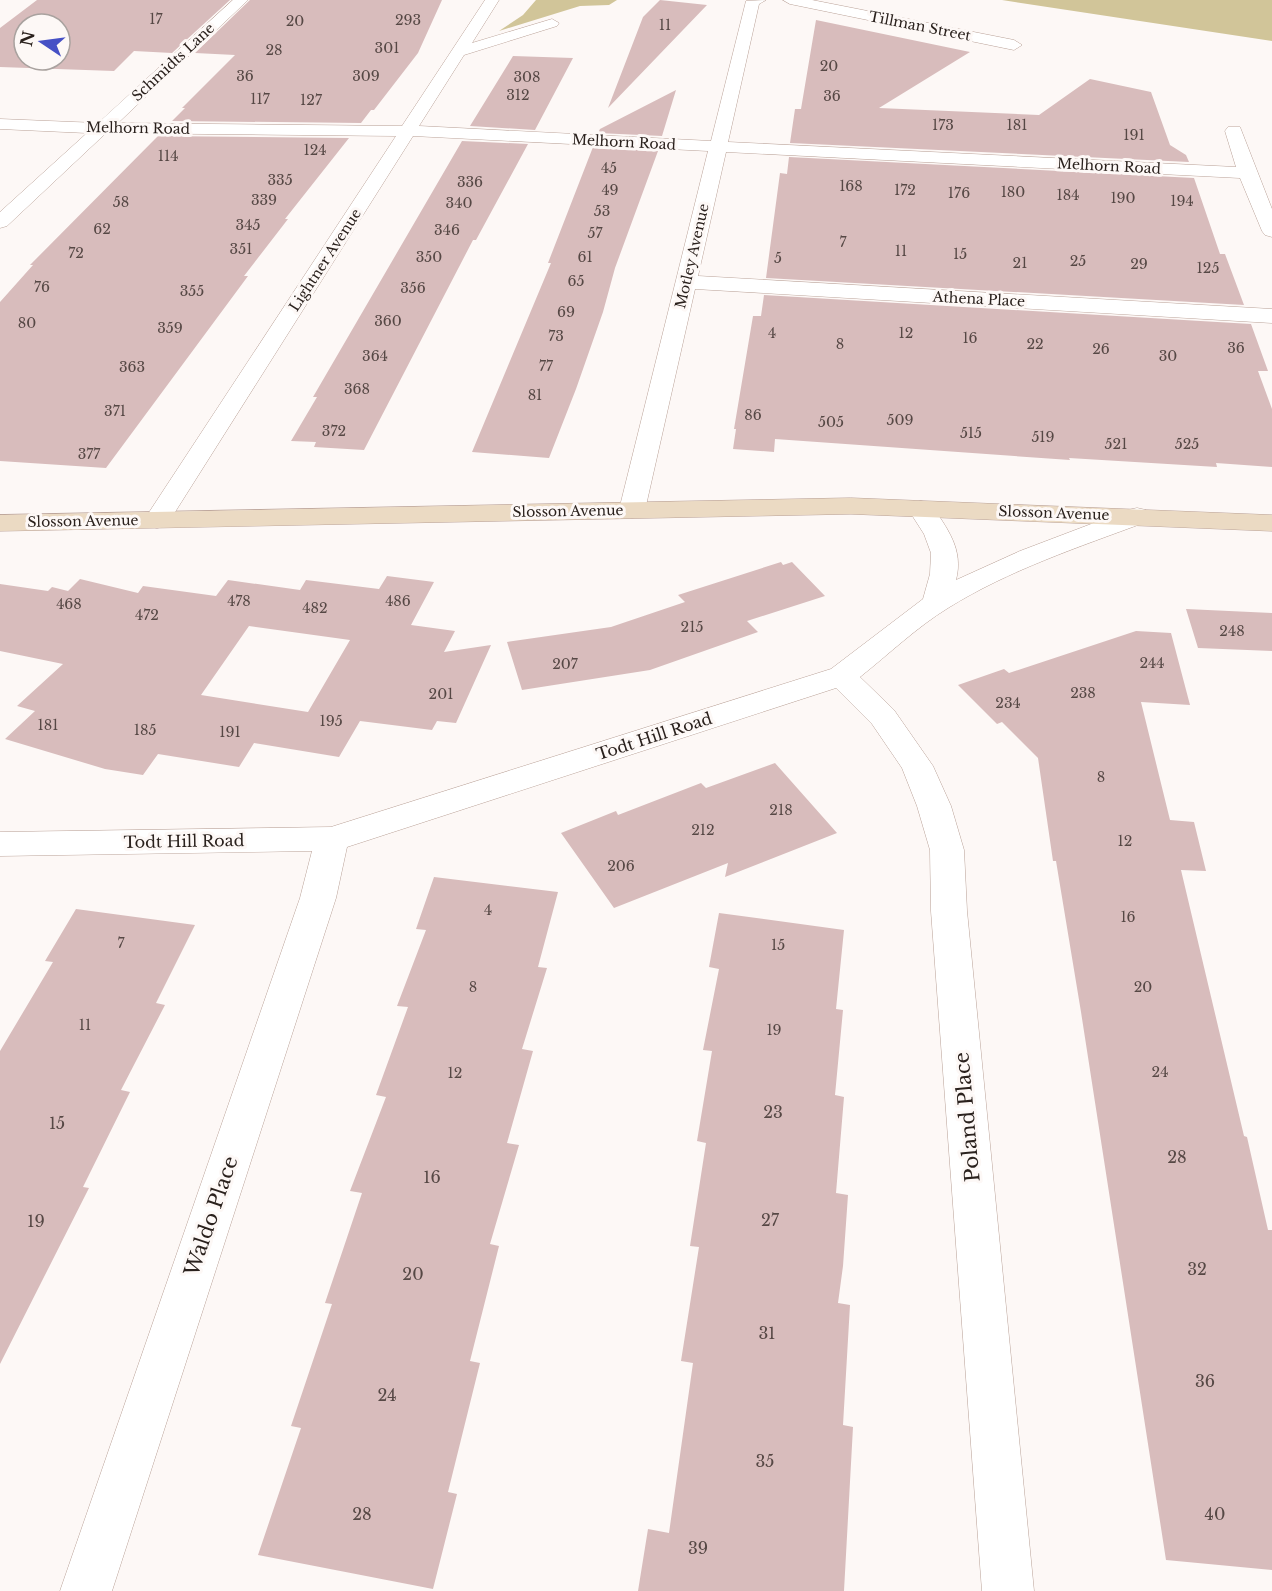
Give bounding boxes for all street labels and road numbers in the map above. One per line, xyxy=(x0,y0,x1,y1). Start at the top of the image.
street label: Tillman Street xyxy=(868,7,973,45)
street label: Schmidts Lane xyxy=(128,19,218,105)
street label: Melhorn Road xyxy=(86,118,191,138)
street label: Melhorn Road xyxy=(572,130,677,154)
street label: Melhorn Road xyxy=(1057,154,1162,178)
street label: Motley Avenue xyxy=(671,202,713,310)
street label: Lightner Avenue xyxy=(285,205,365,315)
street label: Athena Place xyxy=(931,288,1026,310)
street label: Slosson Avenue xyxy=(512,501,624,521)
street label: Slosson Avenue xyxy=(998,502,1110,524)
street label: Slosson Avenue xyxy=(27,511,139,531)
street label: Todt Hill Road xyxy=(593,708,715,764)
street label: Todt Hill Road xyxy=(123,830,245,852)
street label: Poland Place xyxy=(949,1051,985,1183)
street label: Waldo Place xyxy=(179,1153,243,1280)

